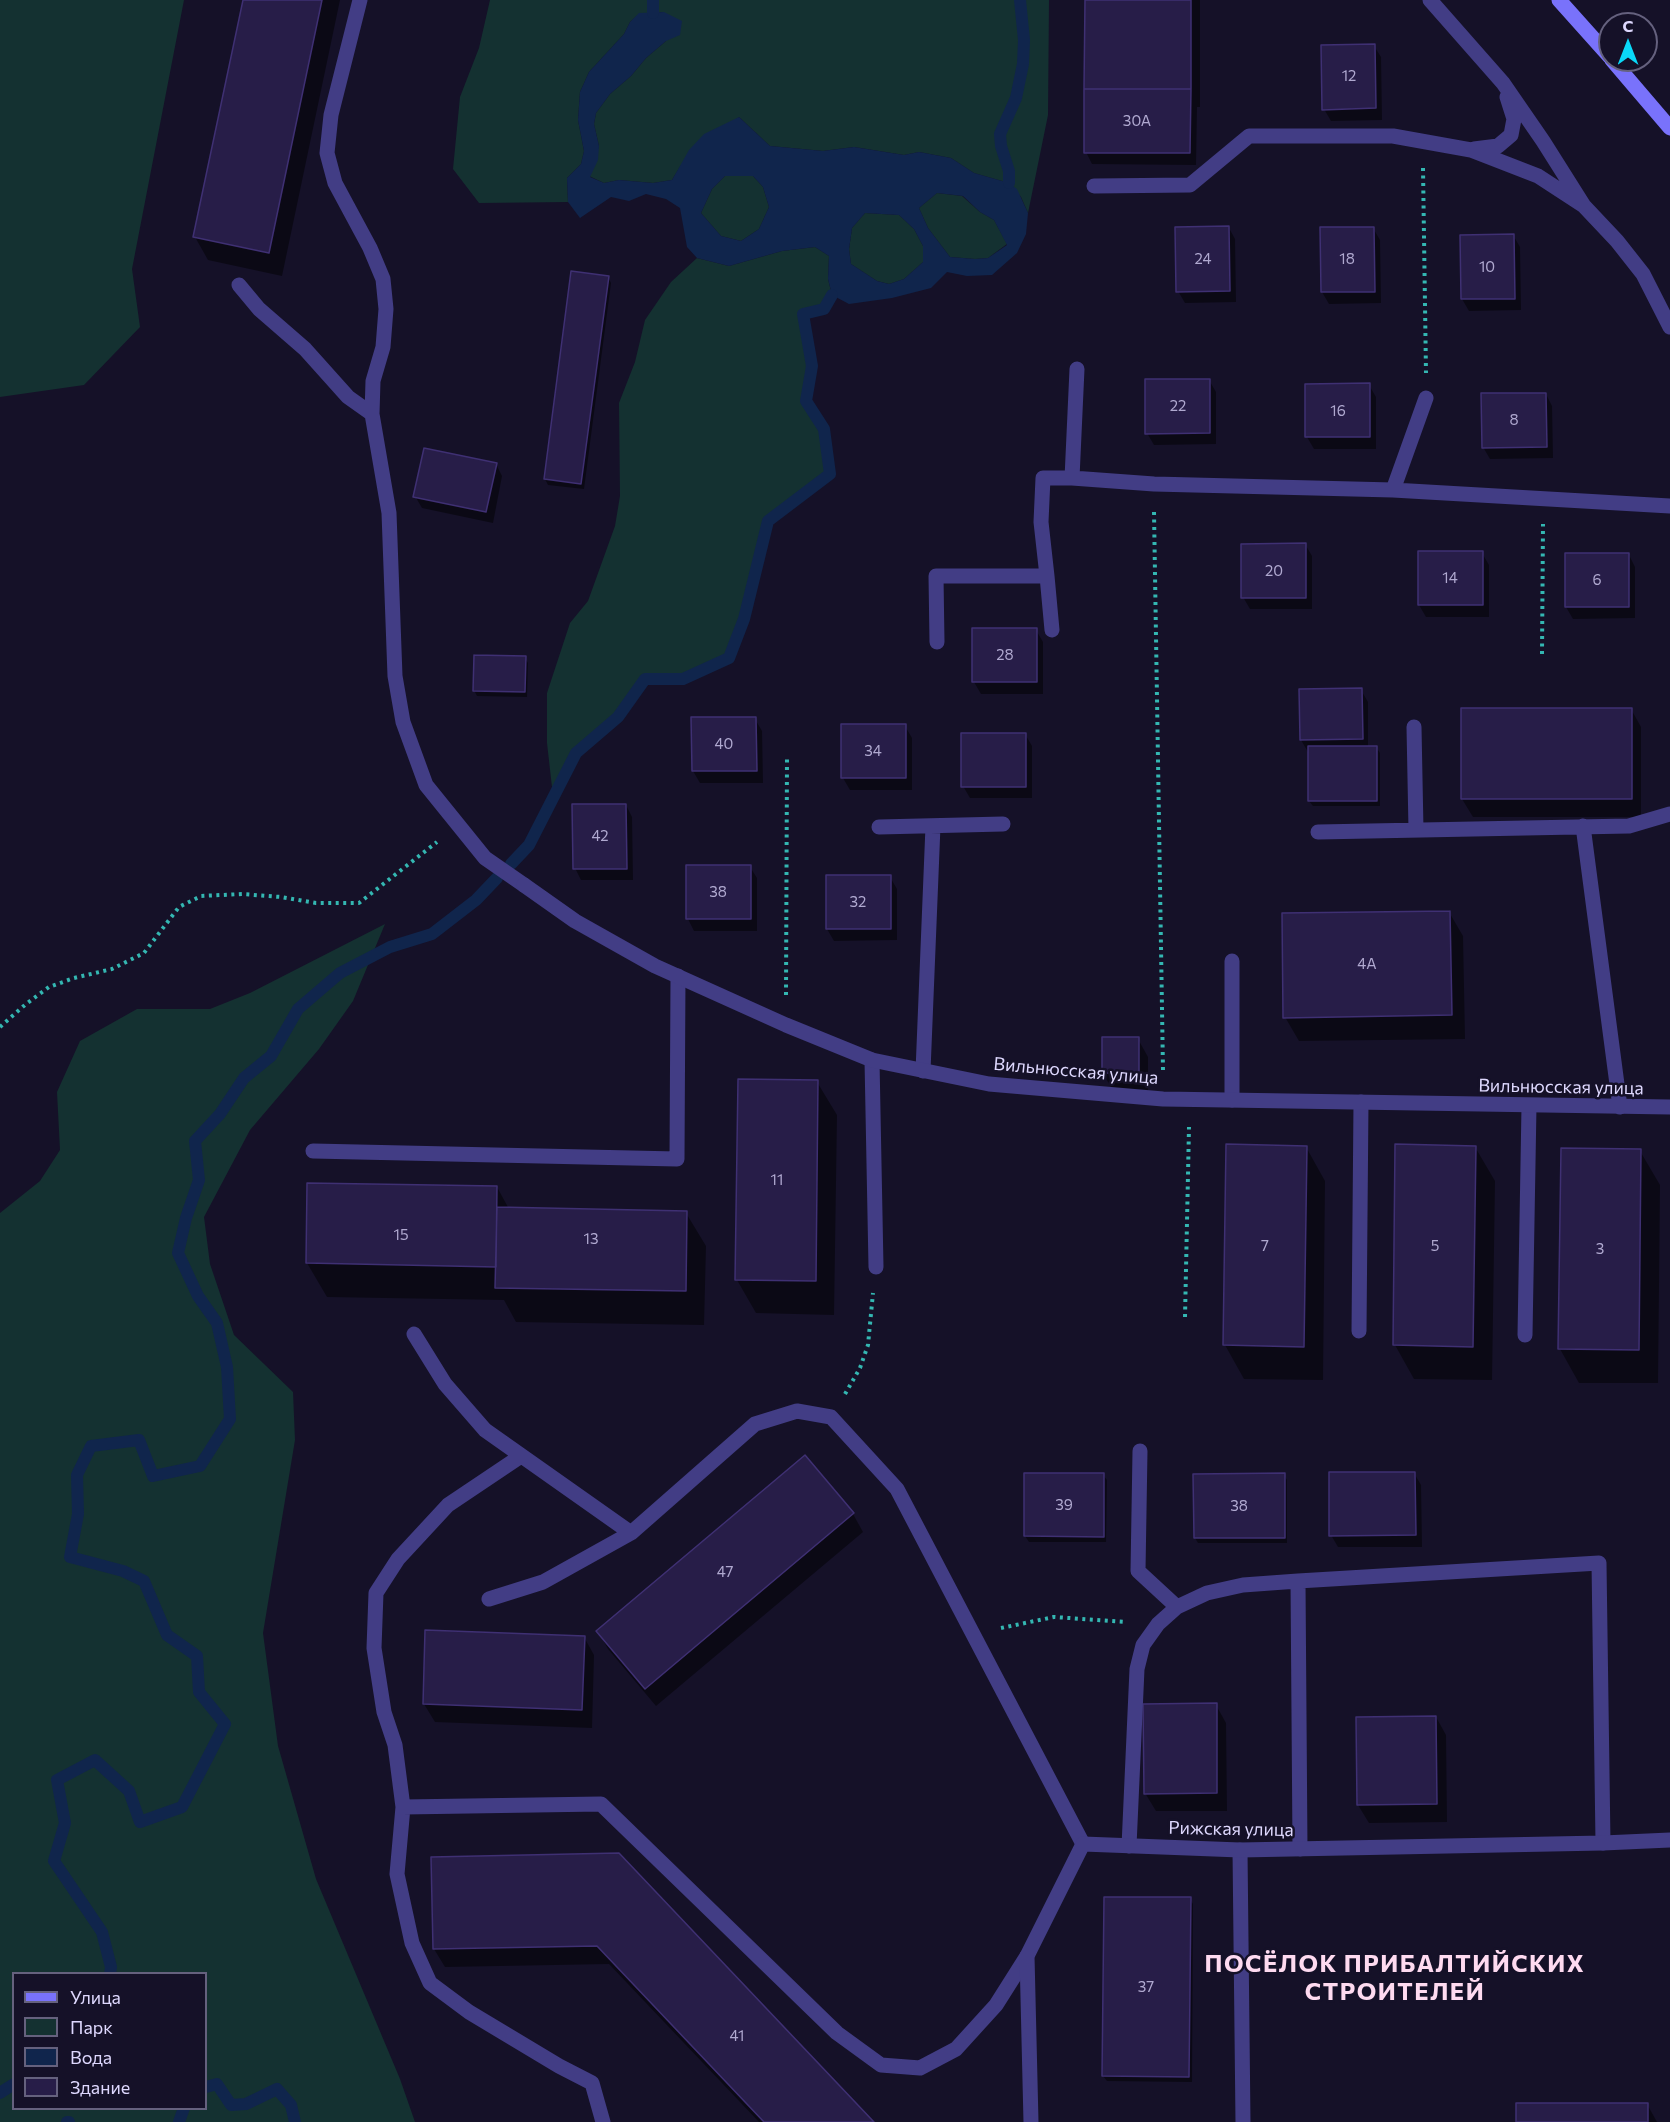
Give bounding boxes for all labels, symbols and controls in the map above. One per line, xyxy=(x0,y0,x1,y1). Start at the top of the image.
north arrow xyxy=(1598,12,1658,72)
text: С xyxy=(1623,16,1633,35)
house number: 12 xyxy=(1342,67,1356,85)
house number: 30А xyxy=(1123,112,1151,130)
house number: 24 xyxy=(1194,250,1212,268)
house number: 18 xyxy=(1339,250,1355,268)
house number: 10 xyxy=(1479,258,1495,276)
house number: 22 xyxy=(1170,397,1186,415)
house number: 16 xyxy=(1330,402,1346,420)
house number: 8 xyxy=(1509,411,1519,429)
house number: 20 xyxy=(1265,562,1283,580)
house number: 14 xyxy=(1442,569,1458,587)
house number: 6 xyxy=(1592,571,1602,589)
house number: 28 xyxy=(996,646,1014,664)
house number: 40 xyxy=(715,735,733,753)
house number: 34 xyxy=(864,742,882,760)
house number: 42 xyxy=(591,827,609,845)
house number: 38 xyxy=(709,883,727,901)
house number: 32 xyxy=(850,893,866,911)
house number: 4А xyxy=(1357,955,1377,973)
street label: Вильнюсская улица xyxy=(993,1053,1159,1089)
street label: Вильнюсская улица xyxy=(1478,1075,1644,1099)
house number: 11 xyxy=(771,1171,783,1189)
house number: 15 xyxy=(393,1226,409,1244)
house number: 13 xyxy=(584,1230,598,1248)
house number: 7 xyxy=(1261,1237,1269,1255)
house number: 5 xyxy=(1431,1237,1439,1255)
house number: 3 xyxy=(1596,1240,1604,1258)
house number: 39 xyxy=(1055,1496,1073,1514)
house number: 38 xyxy=(1230,1497,1248,1515)
house number: 47 xyxy=(717,1563,733,1581)
street label: Рижская улица xyxy=(1168,1817,1294,1841)
district label: ПОСЁЛОК ПРИБАЛТИЙСКИХ СТРОИТЕЛЕЙ xyxy=(1205,1950,1585,2006)
legend xyxy=(12,1972,207,2110)
house number: 37 xyxy=(1138,1978,1154,1996)
text: Улица xyxy=(70,1986,121,2008)
text: Парк xyxy=(70,2016,113,2038)
house number: 41 xyxy=(730,2027,744,2045)
text: Вода xyxy=(70,2046,112,2068)
text: Здание xyxy=(70,2076,130,2098)

